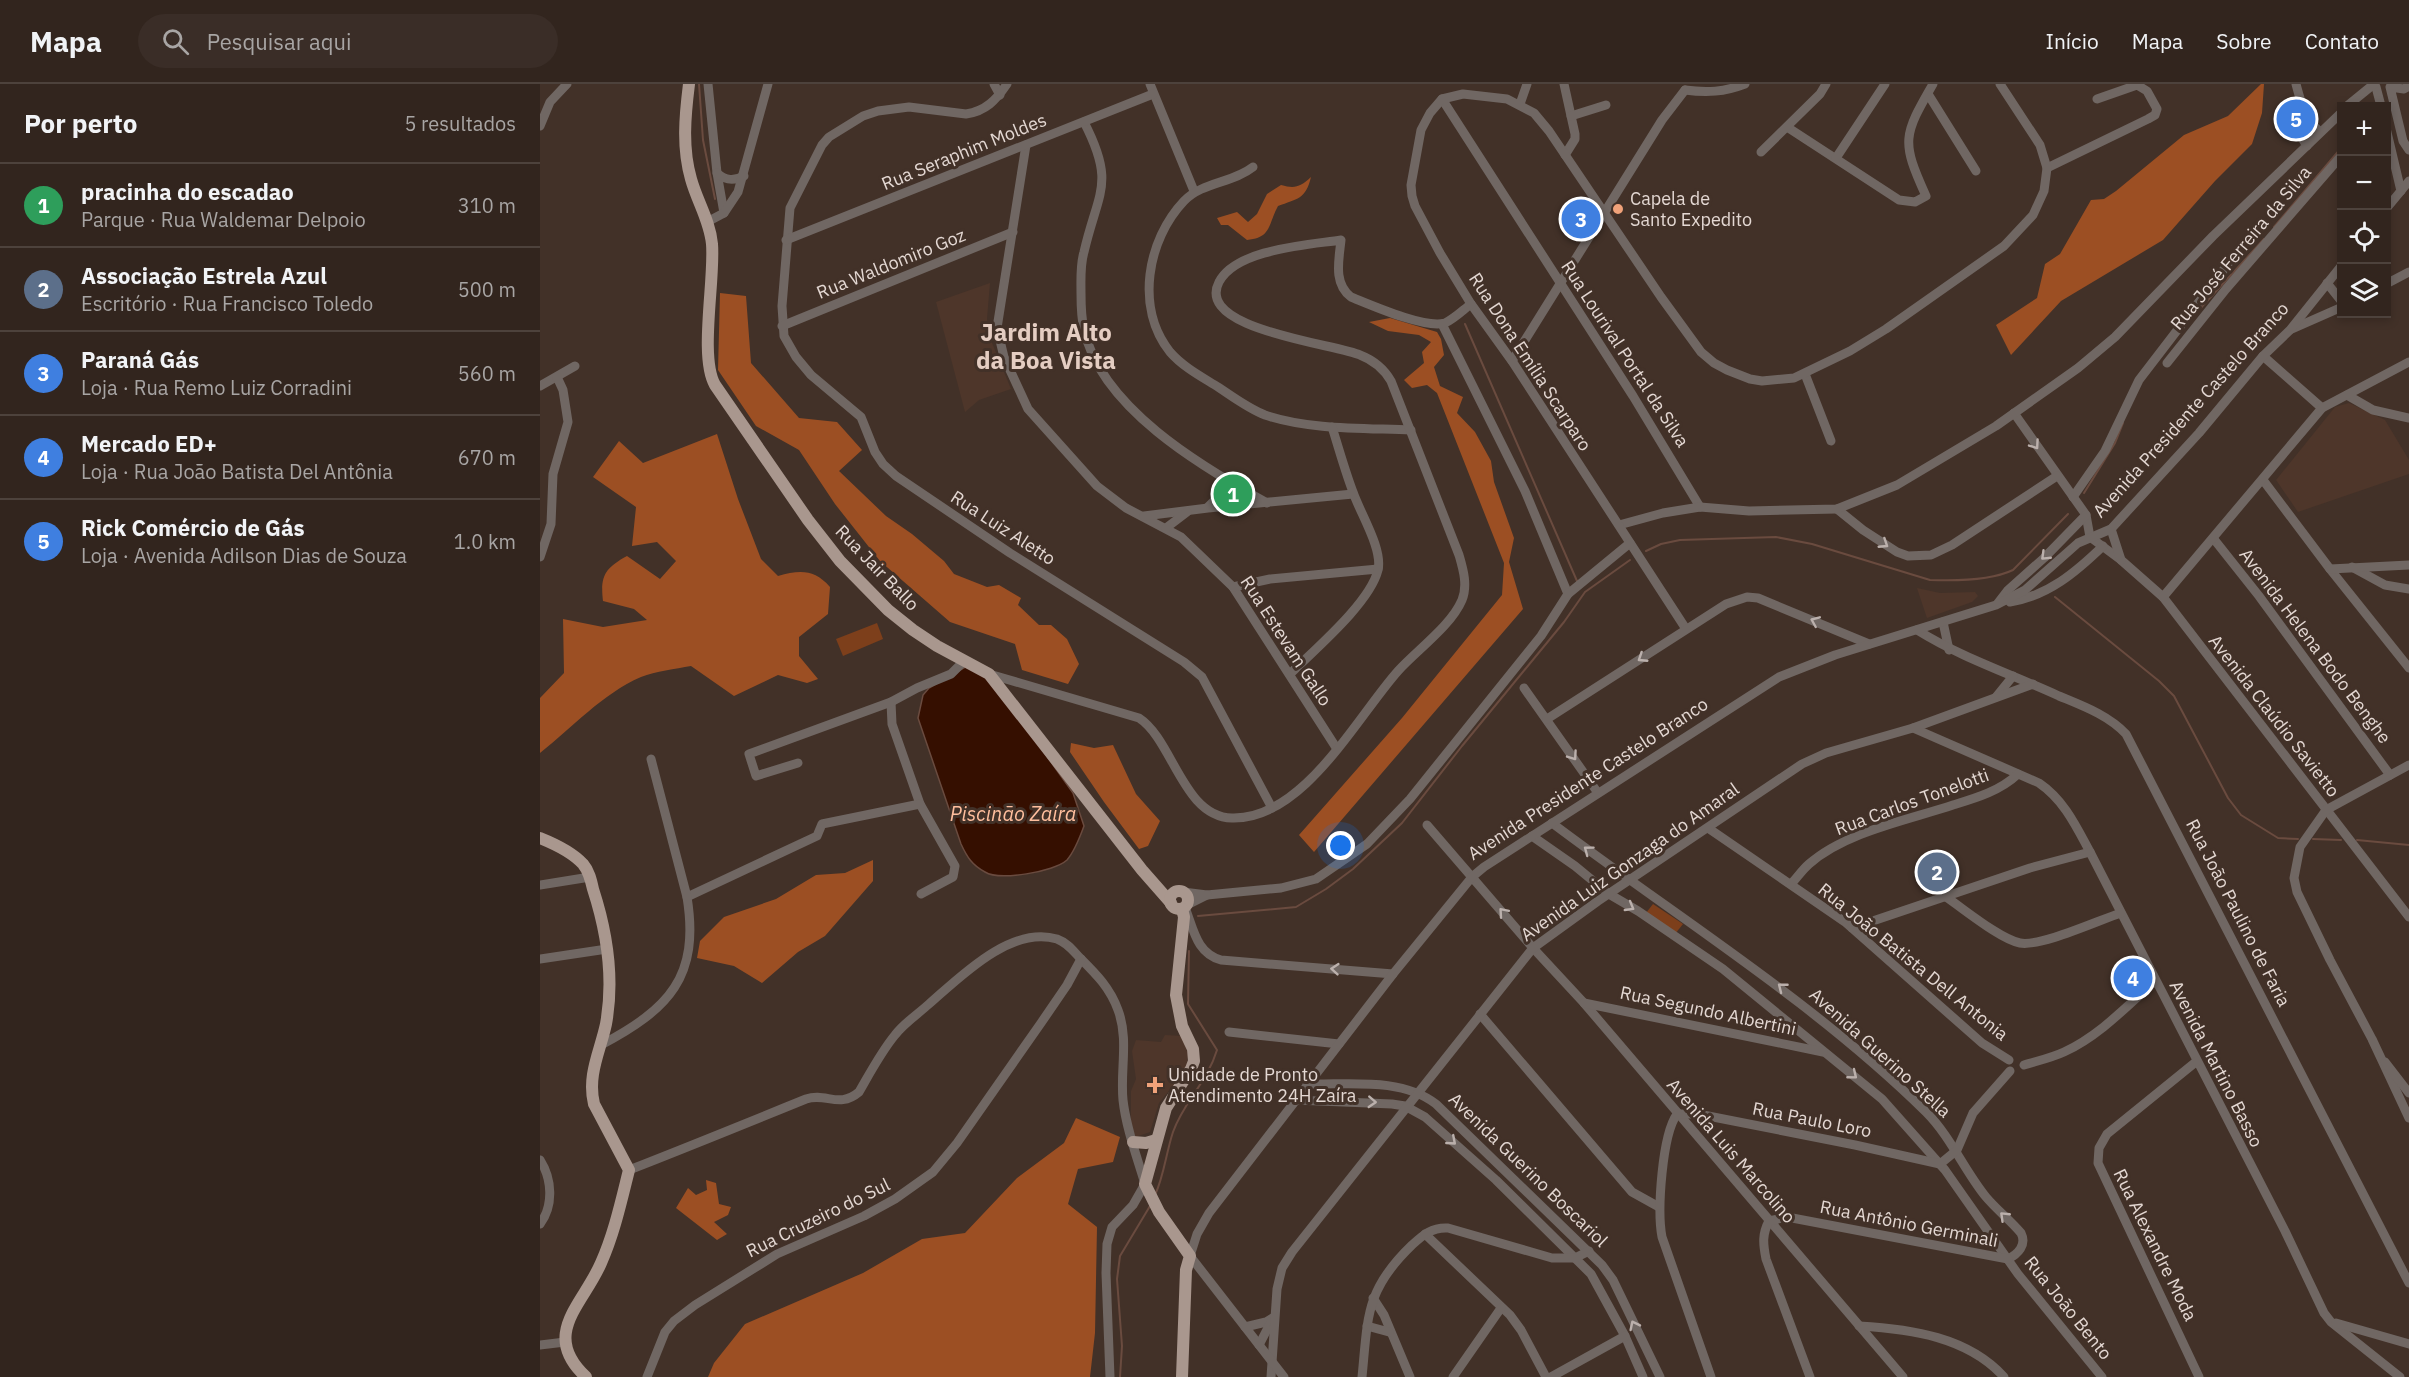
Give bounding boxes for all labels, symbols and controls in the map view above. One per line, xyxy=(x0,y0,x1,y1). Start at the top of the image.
search box xyxy=(138,14,558,68)
text: Mapa xyxy=(30,23,102,60)
icon: search xyxy=(159,25,192,58)
text: Pesquisar aqui xyxy=(207,27,352,56)
text: Início xyxy=(2046,27,2099,55)
text: Mapa xyxy=(2132,27,2183,55)
text: Sobre xyxy=(2216,27,2272,55)
text: Contato xyxy=(2305,27,2379,55)
pin: 5 xyxy=(2276,96,2316,141)
map controls xyxy=(2337,102,2391,318)
button: + xyxy=(2337,102,2391,156)
text: Por perto xyxy=(24,106,137,140)
street label: Rua Seraphim Moldes xyxy=(878,108,1050,195)
text: 5 resultados xyxy=(404,110,516,137)
button: − xyxy=(2337,156,2391,210)
street label: Rua José Ferreira da Silva xyxy=(2165,161,2316,335)
text: pracinha do escadao xyxy=(81,177,294,206)
place label: Capela de Santo Expedito xyxy=(1630,187,1752,231)
text: 1 xyxy=(38,192,50,219)
text: 310 m xyxy=(458,192,516,219)
pin: 3 xyxy=(1562,196,1600,242)
marker: Capela de Santo Expedito xyxy=(1611,202,1625,216)
text: Parque · Rua Waldemar Delpoio xyxy=(81,206,366,233)
button: locate xyxy=(2337,210,2391,264)
street label: Rua Waldomiro Goz xyxy=(813,223,969,304)
street label: Rua Lourival Portal da Silva xyxy=(1556,256,1695,452)
text: Associação Estrela Azul xyxy=(81,261,327,290)
button: layers xyxy=(2337,264,2391,318)
street label: Rua Dona Emília Scarparo xyxy=(1464,268,1597,455)
text: 2 xyxy=(38,276,50,303)
text: 500 m xyxy=(458,276,516,303)
text: Escritório · Rua Francisco Toledo xyxy=(81,290,373,317)
street label: Avenida Presidente Castelo Branco xyxy=(2088,297,2294,522)
district label: Jardim Alto da Boa Vista xyxy=(976,316,1116,376)
text: Paraná Gás xyxy=(81,345,199,374)
text: 3 xyxy=(38,360,50,387)
text: 560 m xyxy=(458,360,516,387)
text: Loja · Rua Remo Luiz Corradini xyxy=(81,374,352,401)
text: Mercado ED+ xyxy=(81,429,217,458)
one-way arrow xyxy=(2028,438,2039,449)
text: 4 xyxy=(38,444,50,471)
text: 670 m xyxy=(458,444,516,471)
text: Loja · Rua João Batista Del Antônia xyxy=(81,458,393,485)
pin: 1 xyxy=(1214,472,1252,516)
street label: Rua Luiz Aletto xyxy=(946,485,1060,570)
text: Rick Comércio de Gás xyxy=(81,513,305,542)
street label: Rua Jair Ballo xyxy=(831,520,924,616)
text: 5 xyxy=(38,528,50,555)
text: 1.0 km xyxy=(454,528,516,555)
one-way arrow xyxy=(1878,536,1888,548)
text: Loja · Avenida Adilson Dias de Souza xyxy=(81,542,407,569)
street label: Avenida Helena Bodo Benghe xyxy=(2234,544,2396,748)
one-way arrow xyxy=(2041,549,2052,560)
street label: Rua Estevam Gallo xyxy=(1236,571,1337,710)
one-way arrow xyxy=(1810,616,1821,628)
street label: Avenida Claúdio Savietto xyxy=(2204,630,2345,801)
one-way arrow xyxy=(1637,651,1648,662)
street label: Avenida Presidente Castelo Branco xyxy=(1463,692,1712,865)
one-way arrow xyxy=(1566,749,1577,760)
street label: Rua Carlos Tonelotti xyxy=(1832,763,1992,840)
street label: Avenida Luiz Gonzaga do Amaral xyxy=(1516,777,1744,946)
water label: Piscinão Zaíra xyxy=(950,800,1076,827)
street label: Rua João Paulino de Faria xyxy=(2181,815,2296,1011)
your location xyxy=(1326,831,1355,860)
one-way arrow xyxy=(1584,847,1595,858)
pin: 2 xyxy=(1918,850,1956,894)
street label: Rua João Batista Dell Antonia xyxy=(1814,878,2013,1046)
one-way arrow xyxy=(1624,899,1635,911)
one-way arrow xyxy=(1499,908,1510,919)
pin: 4 xyxy=(2114,956,2152,1000)
one-way arrow xyxy=(1330,963,1339,976)
street label: Avenida Martino Basso xyxy=(2164,977,2268,1151)
street label: Rua Segundo Albertini xyxy=(1618,981,1798,1040)
street label: Avenida Guerino Stella xyxy=(1805,983,1956,1123)
one-way arrow xyxy=(1777,984,1788,995)
place label: Unidade de Pronto Atendimento 24H Zaíra xyxy=(1168,1063,1357,1107)
one-way arrow xyxy=(1846,1068,1857,1079)
street label: Avenida Luis Marcolino xyxy=(1662,1073,1801,1228)
marker: Unidade de Pronto Atendimento 24H Zaíra xyxy=(1146,1076,1164,1094)
street label: Avenida Guerino Boscariol xyxy=(1444,1088,1613,1252)
one-way arrow xyxy=(1367,1096,1376,1109)
street label: Rua Paulo Loro xyxy=(1751,1097,1874,1142)
one-way arrow xyxy=(1445,1134,1456,1145)
street label: Rua Alexandre Moda xyxy=(2109,1165,2202,1325)
street label: Rua Cruzeiro do Sul xyxy=(742,1173,894,1262)
street label: Rua Antônio Germinali xyxy=(1818,1195,2000,1252)
one-way arrow xyxy=(2000,1212,2010,1223)
street label: Rua João Bento xyxy=(2019,1251,2117,1364)
one-way arrow xyxy=(1630,1320,1642,1331)

